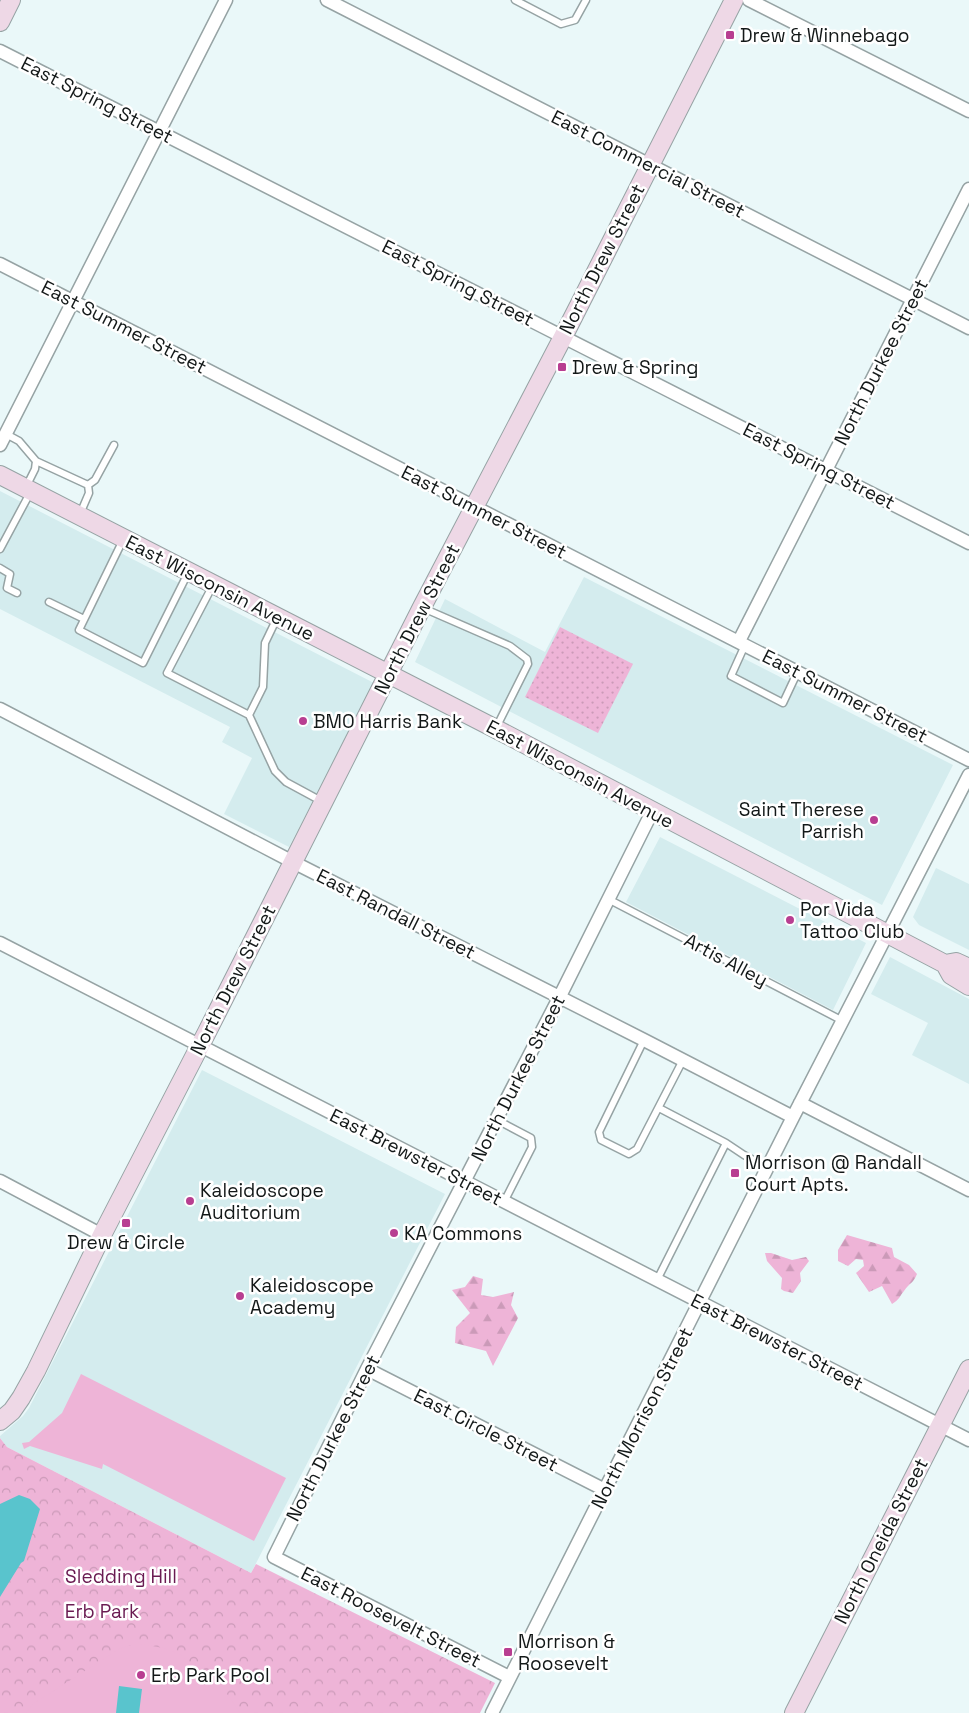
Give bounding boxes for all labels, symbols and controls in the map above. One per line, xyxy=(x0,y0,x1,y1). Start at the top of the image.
place label: Drew & Winnebago xyxy=(740,23,909,48)
marker: Drew & Winnebago xyxy=(724,29,736,41)
street label: East Spring Street xyxy=(17,51,177,149)
street label: East Commercial Street xyxy=(547,104,749,224)
street label: North Drew Street xyxy=(553,180,651,338)
street label: East Spring Street xyxy=(378,234,538,332)
street label: East Summer Street xyxy=(37,274,211,380)
street label: North Durkee Street xyxy=(828,275,934,449)
place label: Drew & Spring xyxy=(572,355,698,380)
marker: Drew & Spring xyxy=(556,361,568,373)
street label: East Spring Street xyxy=(739,417,899,515)
street label: East Summer Street xyxy=(397,459,571,565)
street label: East Wisconsin Avenue xyxy=(121,529,319,647)
street label: North Drew Street xyxy=(368,540,466,698)
street label: East Summer Street xyxy=(758,643,932,749)
place label: BMO Harris Bank xyxy=(313,709,462,734)
street label: East Wisconsin Avenue xyxy=(482,714,678,834)
marker: BMO Harris Bank xyxy=(297,715,309,727)
place label: Saint Therese Parrish xyxy=(739,797,864,844)
marker: Saint Therese Parrish xyxy=(868,814,880,826)
street label: East Randall Street xyxy=(312,863,480,965)
place label: Por Vida Tattoo Club xyxy=(800,897,904,944)
street label: North Drew Street xyxy=(184,901,282,1059)
marker: Por Vida Tattoo Club xyxy=(784,914,796,926)
street label: Artis Alley xyxy=(680,928,772,992)
street label: North Durkee Street xyxy=(465,991,571,1165)
street label: East Brewster Street xyxy=(326,1103,506,1211)
place label: Morrison @ Randall Court Apts. xyxy=(745,1150,922,1197)
marker: Morrison @ Randall Court Apts. xyxy=(729,1167,741,1179)
place label: Kaleidoscope Auditorium xyxy=(200,1178,324,1225)
marker: Kaleidoscope Auditorium xyxy=(184,1195,196,1207)
marker: Drew & Circle xyxy=(120,1217,132,1229)
place label: KA Commons xyxy=(404,1221,522,1246)
marker: KA Commons xyxy=(388,1227,400,1239)
place label: Drew & Circle xyxy=(67,1230,185,1255)
place label: Kaleidoscope Academy xyxy=(250,1273,374,1320)
street label: East Brewster Street xyxy=(687,1288,867,1396)
marker: Kaleidoscope Academy xyxy=(234,1290,246,1302)
street label: North Morrison Street xyxy=(585,1323,699,1513)
street label: North Durkee Street xyxy=(280,1351,386,1525)
street label: East Circle Street xyxy=(410,1383,562,1477)
street label: North Oneida Street xyxy=(828,1454,934,1628)
street label: East Roosevelt Street xyxy=(297,1561,485,1673)
park label: Sledding Hill xyxy=(65,1564,177,1589)
park label: Erb Park xyxy=(65,1599,139,1624)
place label: Morrison & Roosevelt xyxy=(518,1629,615,1676)
marker: Morrison & Roosevelt xyxy=(502,1646,514,1658)
place label: Erb Park Pool xyxy=(151,1663,270,1688)
marker: Erb Park Pool xyxy=(135,1669,147,1681)

